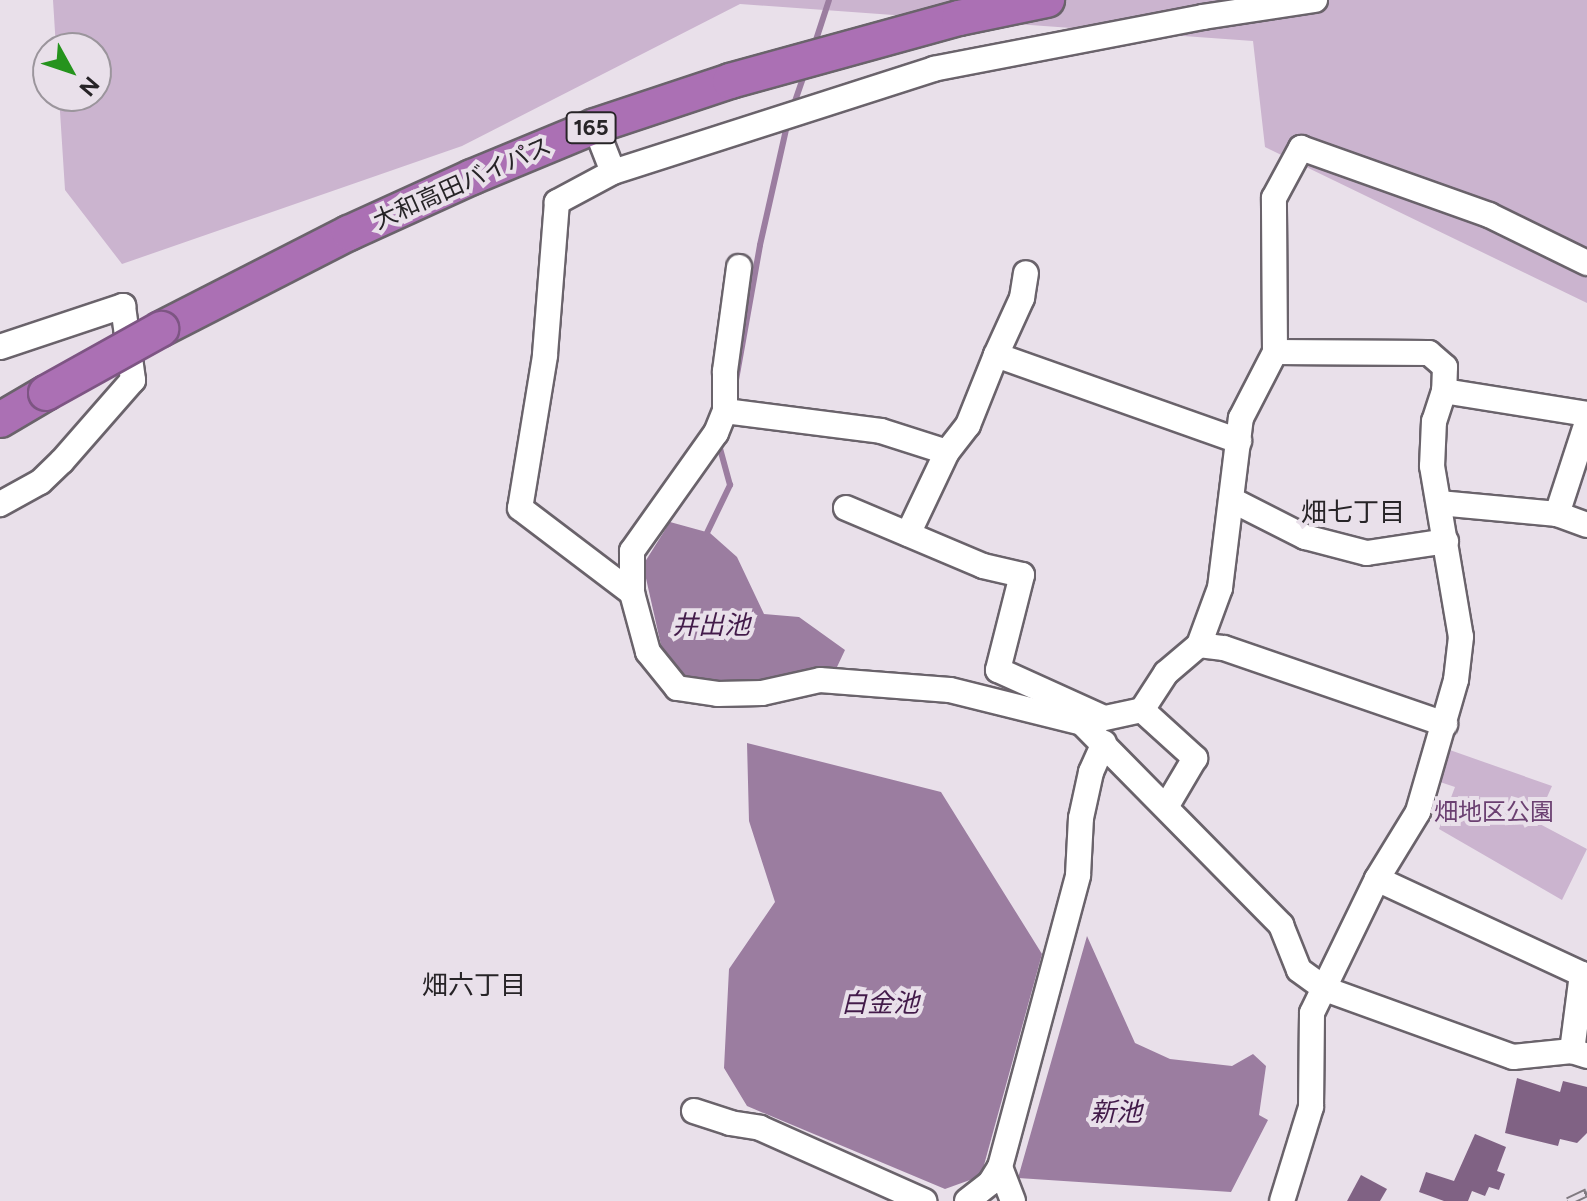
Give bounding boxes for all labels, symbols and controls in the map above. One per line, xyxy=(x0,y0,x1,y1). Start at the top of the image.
north arrow xyxy=(32,32,112,112)
text: N xyxy=(73,71,105,102)
road number: 165 xyxy=(565,110,617,146)
street label: 大和高田バイパス xyxy=(368,131,556,235)
district label: 畑七丁目 xyxy=(1301,497,1405,529)
water label: 井出池 xyxy=(672,610,750,642)
park label: 畑地区公園 xyxy=(1434,798,1554,826)
district label: 畑六丁目 xyxy=(422,970,526,1002)
water label: 白金池 xyxy=(841,988,919,1020)
water label: 新池 xyxy=(1090,1097,1142,1129)

